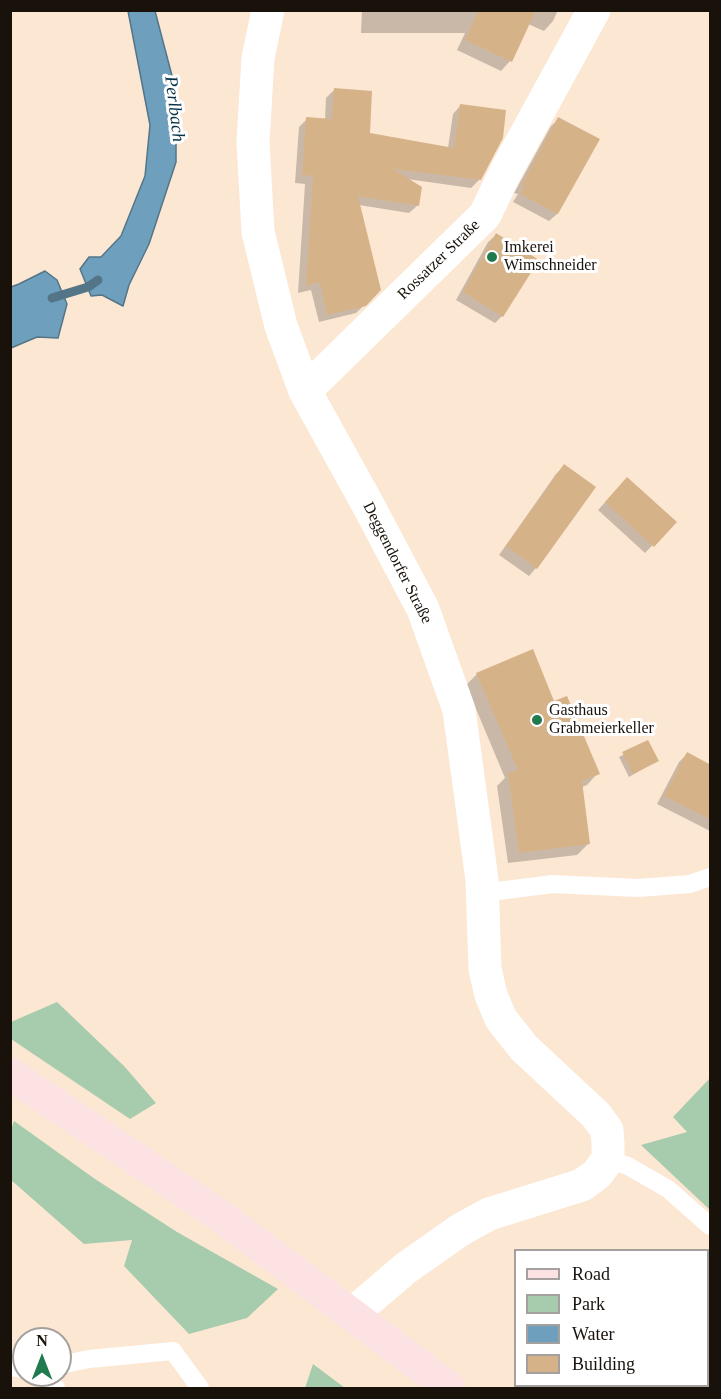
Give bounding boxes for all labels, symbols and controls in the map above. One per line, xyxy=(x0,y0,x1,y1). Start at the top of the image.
water label: Perlbach xyxy=(159,75,189,143)
street label: Rossatzer Straße xyxy=(394,216,484,304)
place label: Imkerei Wimschneider xyxy=(504,238,597,276)
marker: Imkerei Wimschneider xyxy=(485,250,499,264)
street label: Deggendorfer Straße xyxy=(358,499,436,627)
place label: Gasthaus Grabmeierkeller xyxy=(549,701,654,739)
marker: Gasthaus Grabmeierkeller xyxy=(530,713,544,727)
legend xyxy=(514,1249,709,1387)
text: Road xyxy=(572,1264,610,1284)
text: Park xyxy=(572,1294,605,1314)
text: Water xyxy=(572,1324,615,1344)
north arrow xyxy=(12,1327,72,1387)
text: N xyxy=(36,1332,48,1349)
text: Building xyxy=(572,1354,635,1374)

